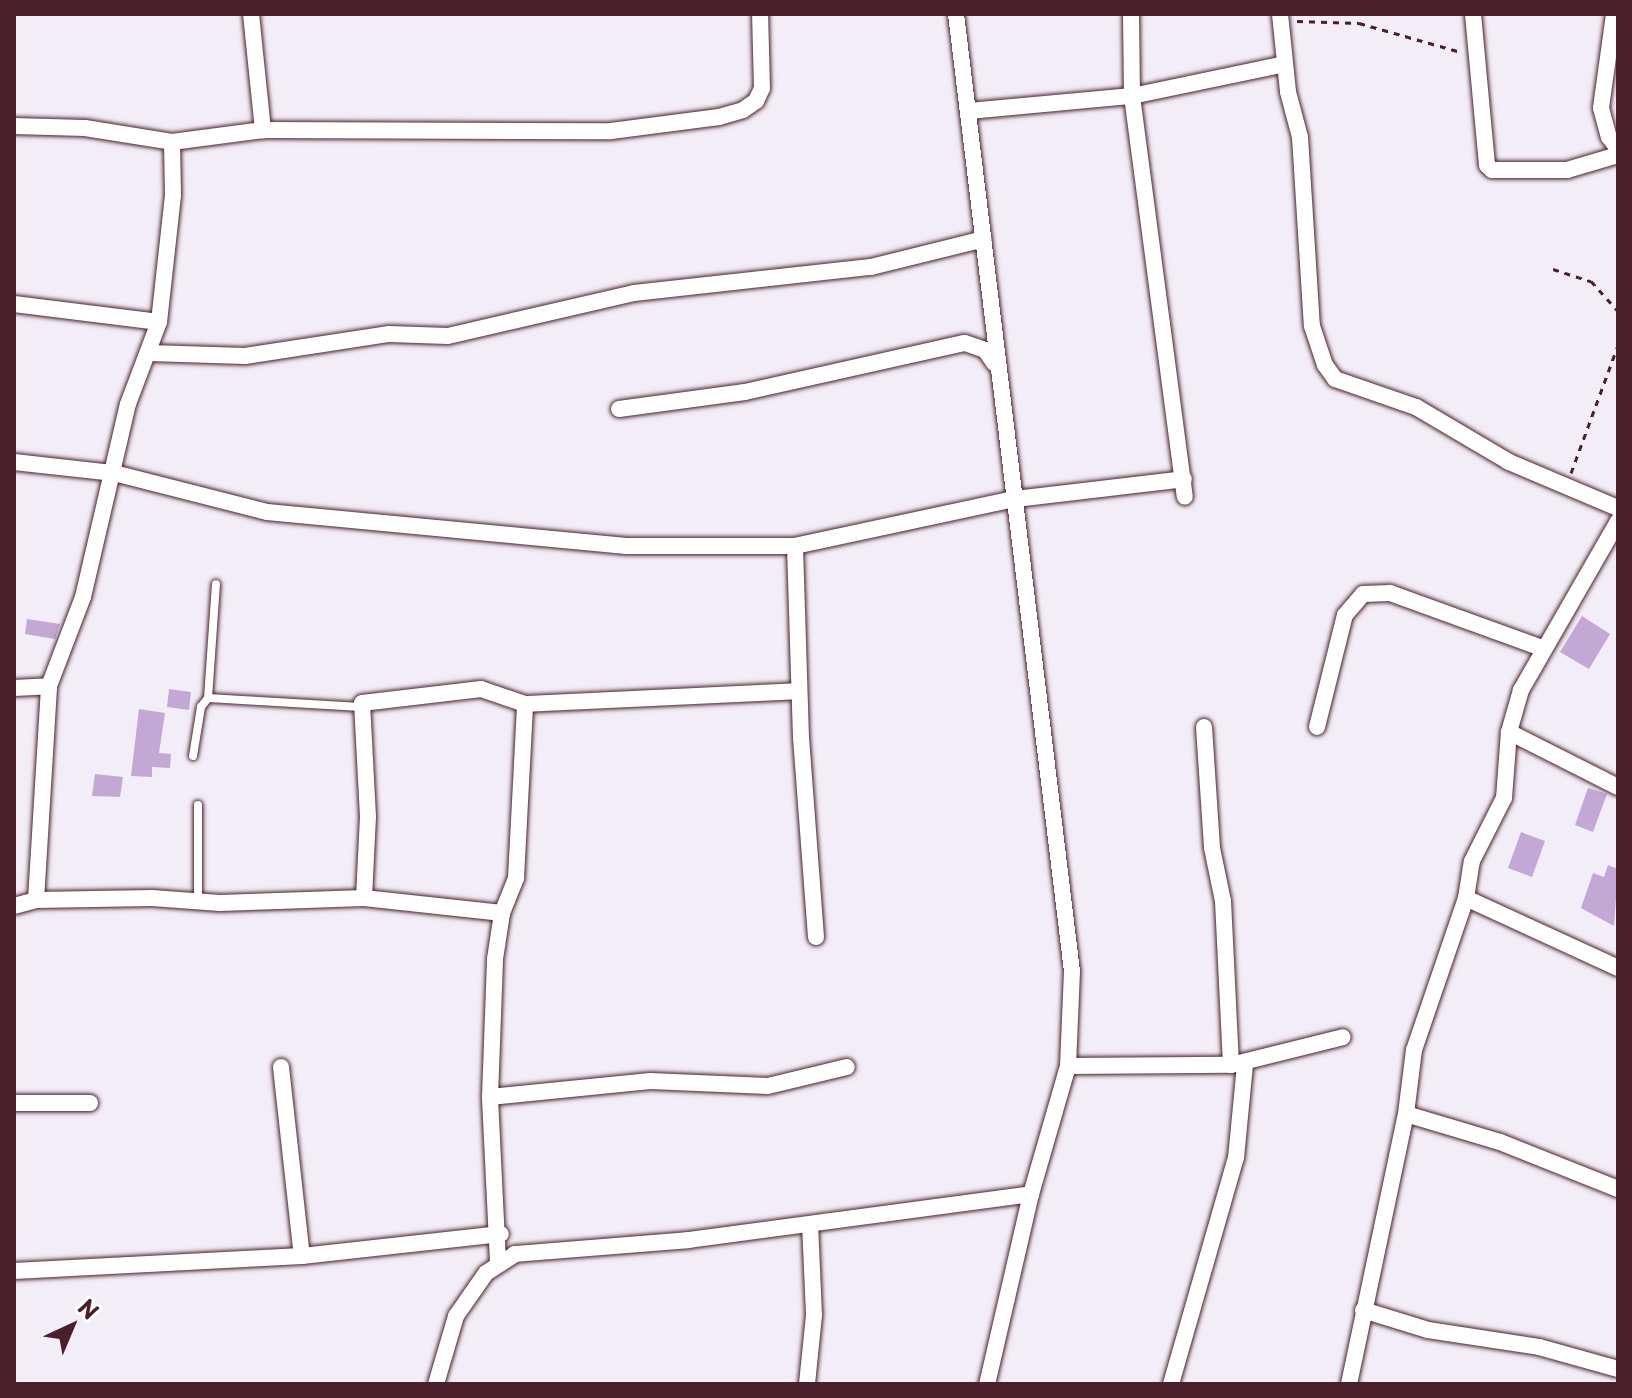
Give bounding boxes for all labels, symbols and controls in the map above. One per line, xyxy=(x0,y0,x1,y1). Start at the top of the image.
north arrow xyxy=(32,1286,112,1366)
text: N xyxy=(71,1290,107,1326)

